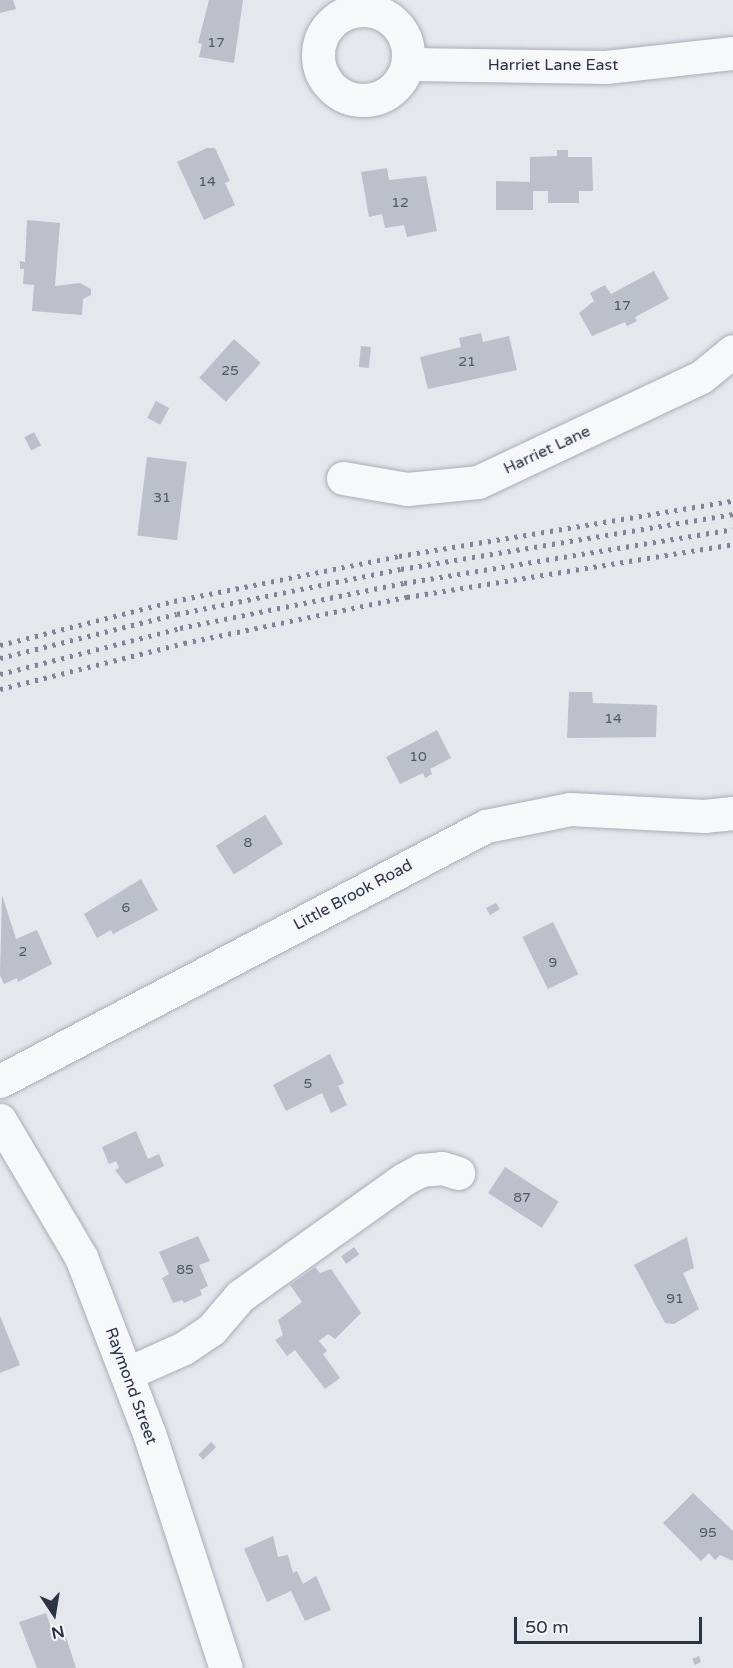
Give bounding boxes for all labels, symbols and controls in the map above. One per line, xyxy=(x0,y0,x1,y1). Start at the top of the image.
house number: 17 xyxy=(207,35,225,51)
street label: Harriet Lane East xyxy=(488,55,618,75)
house number: 14 xyxy=(198,174,216,190)
house number: 12 xyxy=(391,195,409,211)
house number: 17 xyxy=(613,298,631,314)
house number: 21 xyxy=(458,354,476,370)
house number: 25 xyxy=(221,363,239,379)
street label: Harriet Lane xyxy=(501,422,593,478)
house number: 31 xyxy=(153,490,171,506)
house number: 14 xyxy=(604,711,622,727)
house number: 10 xyxy=(409,749,427,765)
house number: 8 xyxy=(244,835,252,851)
street label: Little Brook Road xyxy=(290,856,416,934)
house number: 6 xyxy=(122,900,130,916)
house number: 2 xyxy=(19,944,27,960)
house number: 9 xyxy=(549,955,557,971)
house number: 5 xyxy=(304,1076,312,1092)
house number: 87 xyxy=(513,1190,531,1206)
house number: 85 xyxy=(176,1262,194,1278)
house number: 91 xyxy=(666,1291,684,1307)
street label: Raymond Street xyxy=(101,1325,161,1447)
house number: 95 xyxy=(699,1525,717,1541)
north arrow xyxy=(24,1584,84,1644)
scale bar xyxy=(517,1605,704,1643)
text: 50 m xyxy=(525,1616,569,1638)
text: N xyxy=(49,1620,66,1643)

